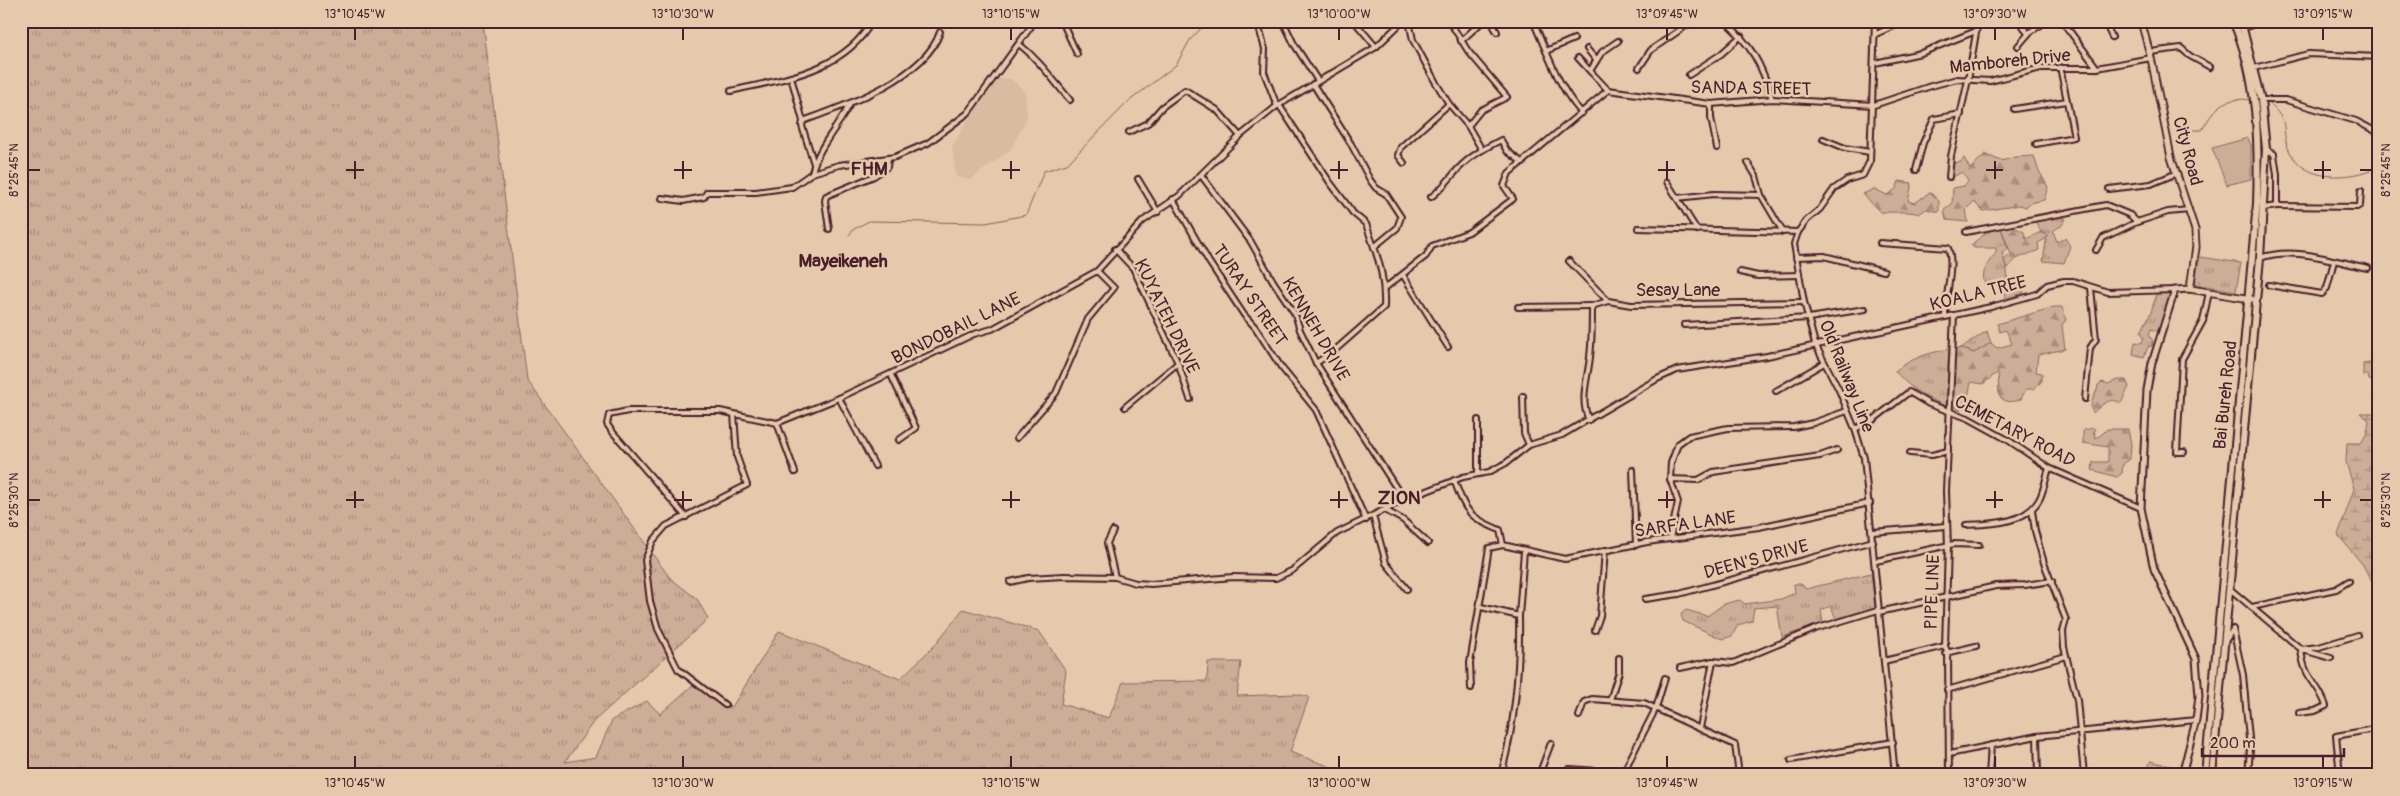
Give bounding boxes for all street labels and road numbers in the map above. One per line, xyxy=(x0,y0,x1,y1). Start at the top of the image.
street label: Mamboreh Drive xyxy=(1948,44,2072,79)
street label: SANDA STREET xyxy=(1690,76,1812,101)
street label: City Road xyxy=(2167,114,2208,188)
street label: TURAY STREET xyxy=(1207,240,1292,351)
street label: KUYATEH DRIVE xyxy=(1129,255,1204,377)
street label: KOALA TREE xyxy=(1927,270,2029,317)
street label: KENNEH DRIVE xyxy=(1276,273,1355,385)
street label: Sesay Lane xyxy=(1636,279,1720,302)
street label: BONDOBAIL LANE xyxy=(888,287,1025,370)
street label: Old Railway Line xyxy=(1814,317,1880,436)
street label: Bai Bureh Road xyxy=(2208,339,2243,451)
street label: CEMETARY ROAD xyxy=(1950,390,2079,473)
street label: SARFA LANE xyxy=(1633,506,1737,543)
street label: DEEN'S DRIVE xyxy=(1701,534,1811,584)
street label: PIPE LINE xyxy=(1920,554,1945,630)

